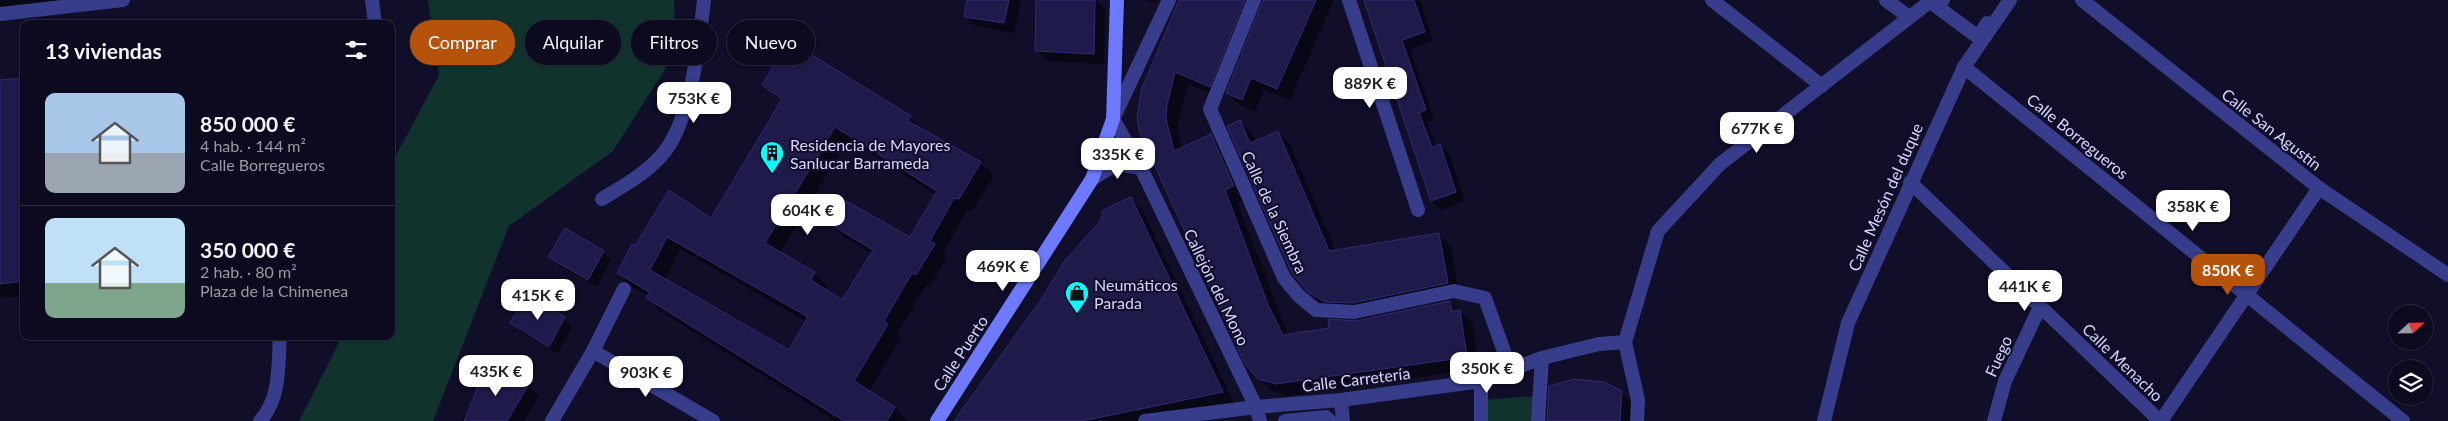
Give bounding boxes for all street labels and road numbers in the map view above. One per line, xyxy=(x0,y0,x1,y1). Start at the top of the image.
street label: Calle San Agustín xyxy=(2218,84,2326,174)
street label: Calle Borregueros xyxy=(2023,89,2133,183)
street label: Calle Mesón del duque xyxy=(1844,120,1926,274)
street label: Calle de la Siembra xyxy=(1238,148,1312,276)
street label: Callejón del Mono xyxy=(1181,226,1253,348)
street label: Calle Puerto xyxy=(929,312,991,394)
street label: Calle Menacho xyxy=(2079,319,2167,405)
street label: Fuego xyxy=(1981,332,2015,380)
street label: Calle Carretería xyxy=(1301,363,1411,395)

